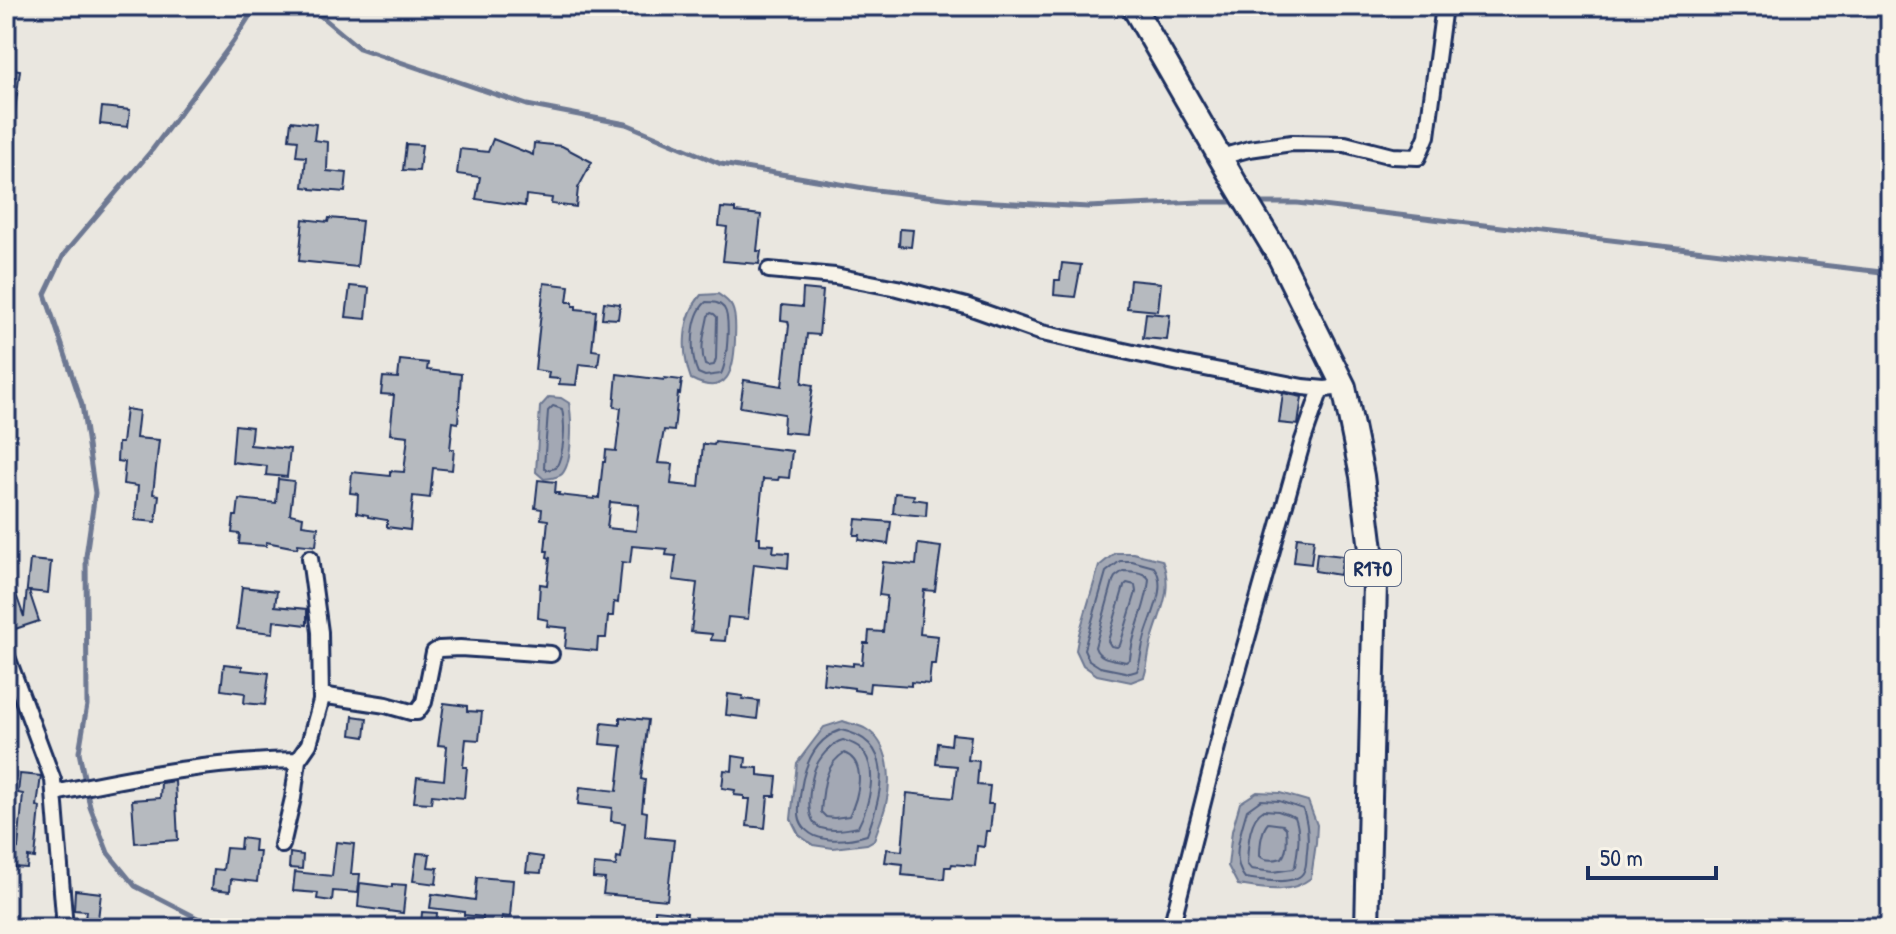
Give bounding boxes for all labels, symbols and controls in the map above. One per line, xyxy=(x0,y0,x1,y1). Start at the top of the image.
road number: R170 xyxy=(1345,550,1401,586)
scale bar xyxy=(1588,830,1716,880)
text: 50 m xyxy=(1600,841,1643,873)

